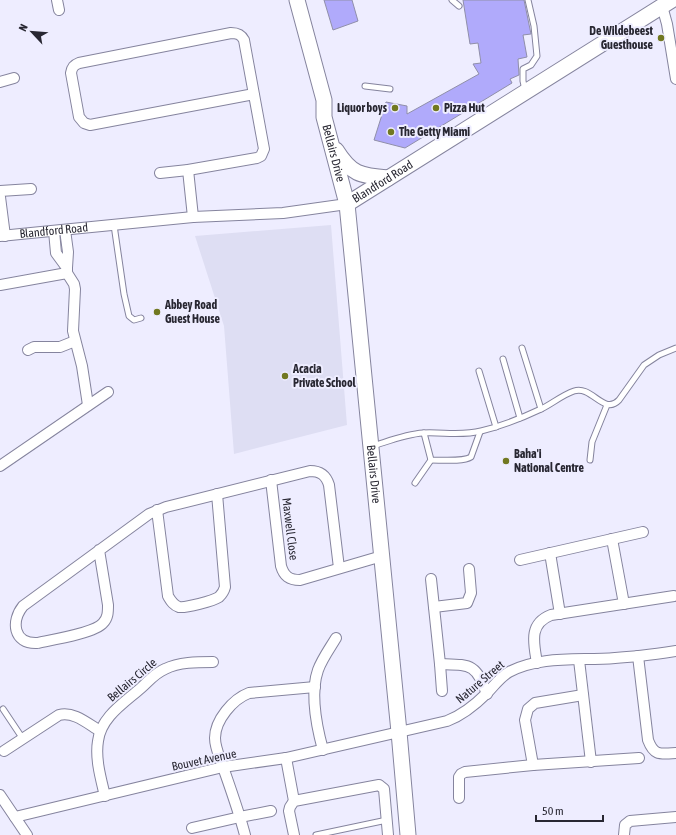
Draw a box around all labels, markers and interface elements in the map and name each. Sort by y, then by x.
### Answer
north arrow [12,12,52,52]
text: N [16,22,30,33]
place label: De Wildebeest Guesthouse [589,24,654,52]
marker: De Wildebeest Guesthouse [656,33,666,43]
place label: Liquor boys [337,101,388,115]
place label: Pizza Hut [444,101,485,115]
marker: Liquor boys [390,103,400,113]
marker: Pizza Hut [431,103,441,113]
street label: Bellairs Drive [319,123,348,183]
place label: The Getty Miami [399,125,470,139]
marker: The Getty Miami [386,127,396,137]
street label: Blandford Road [350,157,415,206]
street label: Blandford Road [19,220,89,241]
place label: Abbey Road Guest House [164,298,221,326]
marker: Abbey Road Guest House [152,307,162,317]
place label: Acacia Private School [292,362,357,390]
marker: Acacia Private School [280,371,290,381]
street label: Bellairs Drive [364,444,383,504]
place label: Baha'i National Centre [514,447,584,475]
marker: Baha'i National Centre [501,456,511,466]
street label: Maxwell Close [279,497,301,561]
street label: Bellairs Circle [105,655,159,705]
street label: Nature Street [453,657,507,706]
street label: Bouvet Avenue [170,746,238,774]
scale bar [536,797,603,823]
text: 50 m [542,804,564,818]

